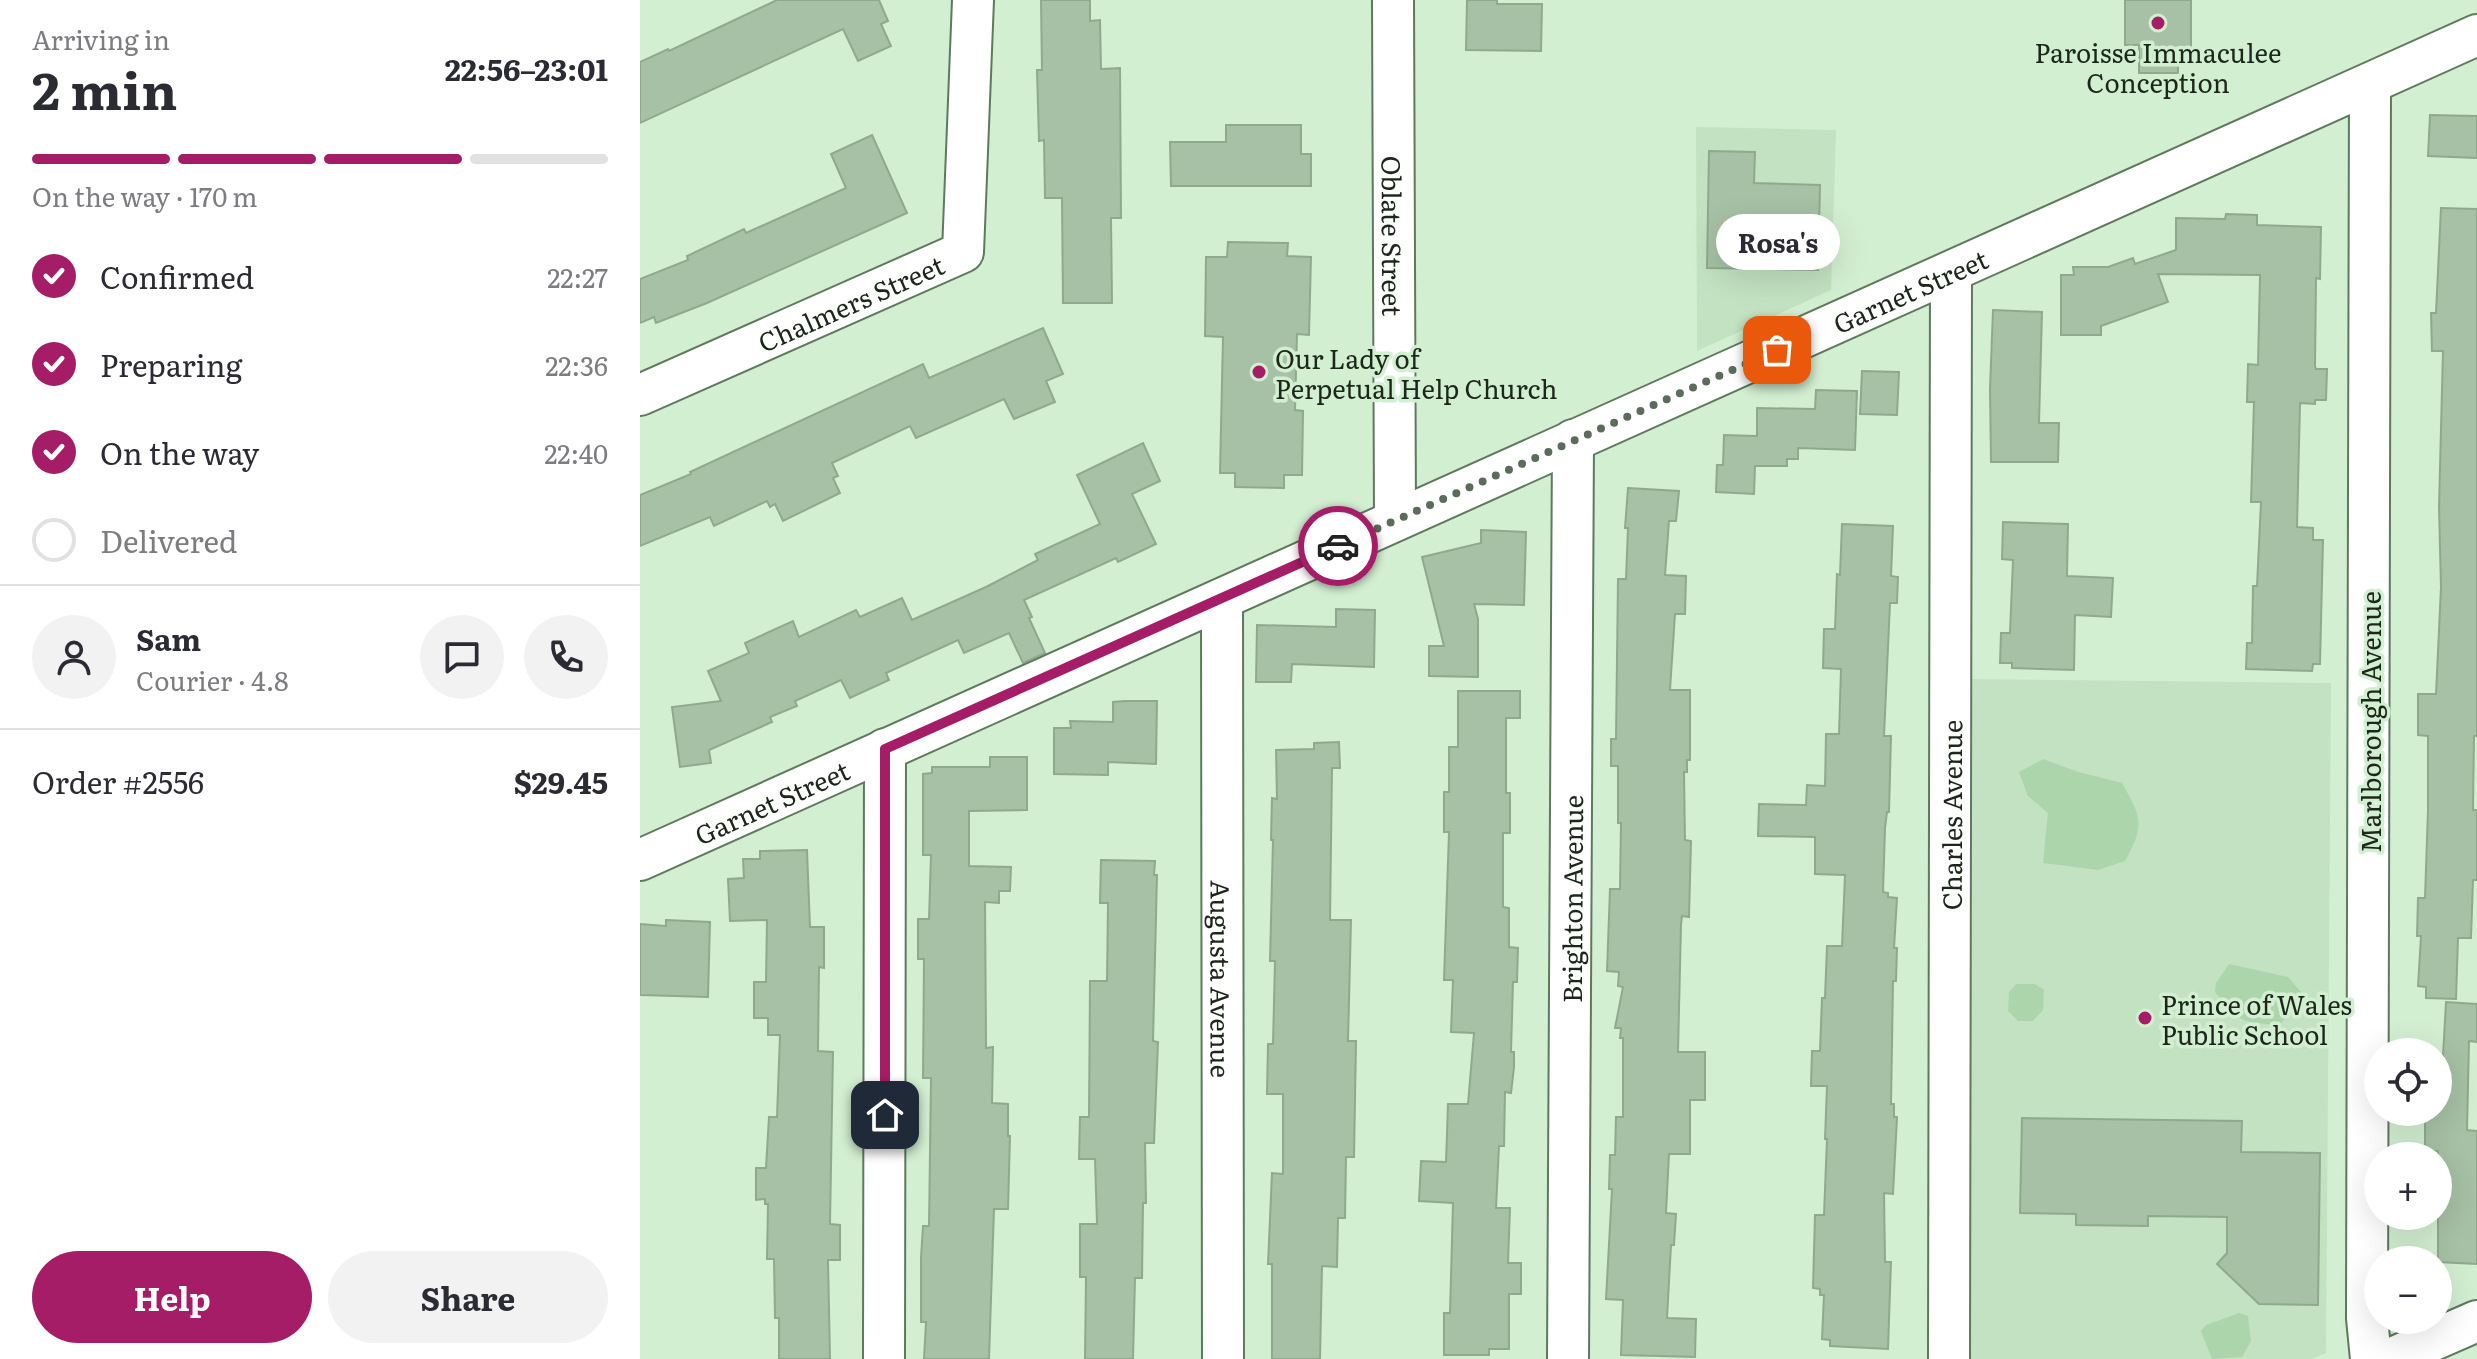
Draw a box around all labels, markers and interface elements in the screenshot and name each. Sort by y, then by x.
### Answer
marker: Paroisse Immaculee Conception [2149,14,2167,32]
text: Arriving in [32,19,170,58]
place label: Paroisse Immaculee Conception [2034,32,2282,101]
text: 22:56–23:01 [445,46,608,90]
text: 2 min [32,49,177,126]
street label: Oblate Street [1374,156,1414,317]
text: On the way · 170 m [32,176,258,215]
callout: Rosa's [1715,214,1839,270]
text: Rosa's [1738,222,1818,261]
street label: Garnet Street [1826,238,1994,342]
street label: Chalmers Street [751,243,950,360]
icon: check [32,254,76,298]
text: Confirmed [100,254,254,298]
text: 22:27 [547,257,608,296]
pin [1743,316,1811,384]
icon: bag [1755,328,1799,372]
place label: Our Lady of Perpetual Help Church [1275,338,1557,407]
icon: check [32,342,76,386]
text: Preparing [100,342,242,386]
text: 22:36 [545,345,608,384]
marker: Our Lady of Perpetual Help Church [1250,363,1268,381]
icon: check [32,430,76,474]
text: On the way [100,430,259,474]
text: 22:40 [544,433,608,472]
courier [1298,506,1378,586]
text: Delivered [100,518,237,562]
icon: car [1316,524,1360,568]
street label: Marlborough Avenue [2350,591,2389,853]
button: person [32,615,116,699]
button: chat [420,615,504,699]
button: phone [524,615,608,699]
text: Sam [136,616,201,660]
text: Courier · 4.8 [136,660,289,699]
street label: Charles Avenue [1930,720,1970,910]
street label: Garnet Street [688,749,855,853]
text: Order #2556 [32,759,204,803]
text: $29.45 [514,759,608,803]
street label: Brighton Avenue [1550,795,1591,1003]
street label: Augusta Avenue [1203,880,1242,1078]
place label: Prince of Wales Public School [2161,984,2352,1053]
marker: Prince of Wales Public School [2136,1009,2154,1027]
map controls [2364,1038,2452,1334]
button: locate [2364,1038,2452,1126]
pin [851,1081,919,1149]
icon: home [863,1093,907,1137]
button: + [2364,1142,2452,1230]
button: − [2364,1246,2452,1334]
button: Help [32,1251,312,1343]
button: Share [328,1251,608,1343]

